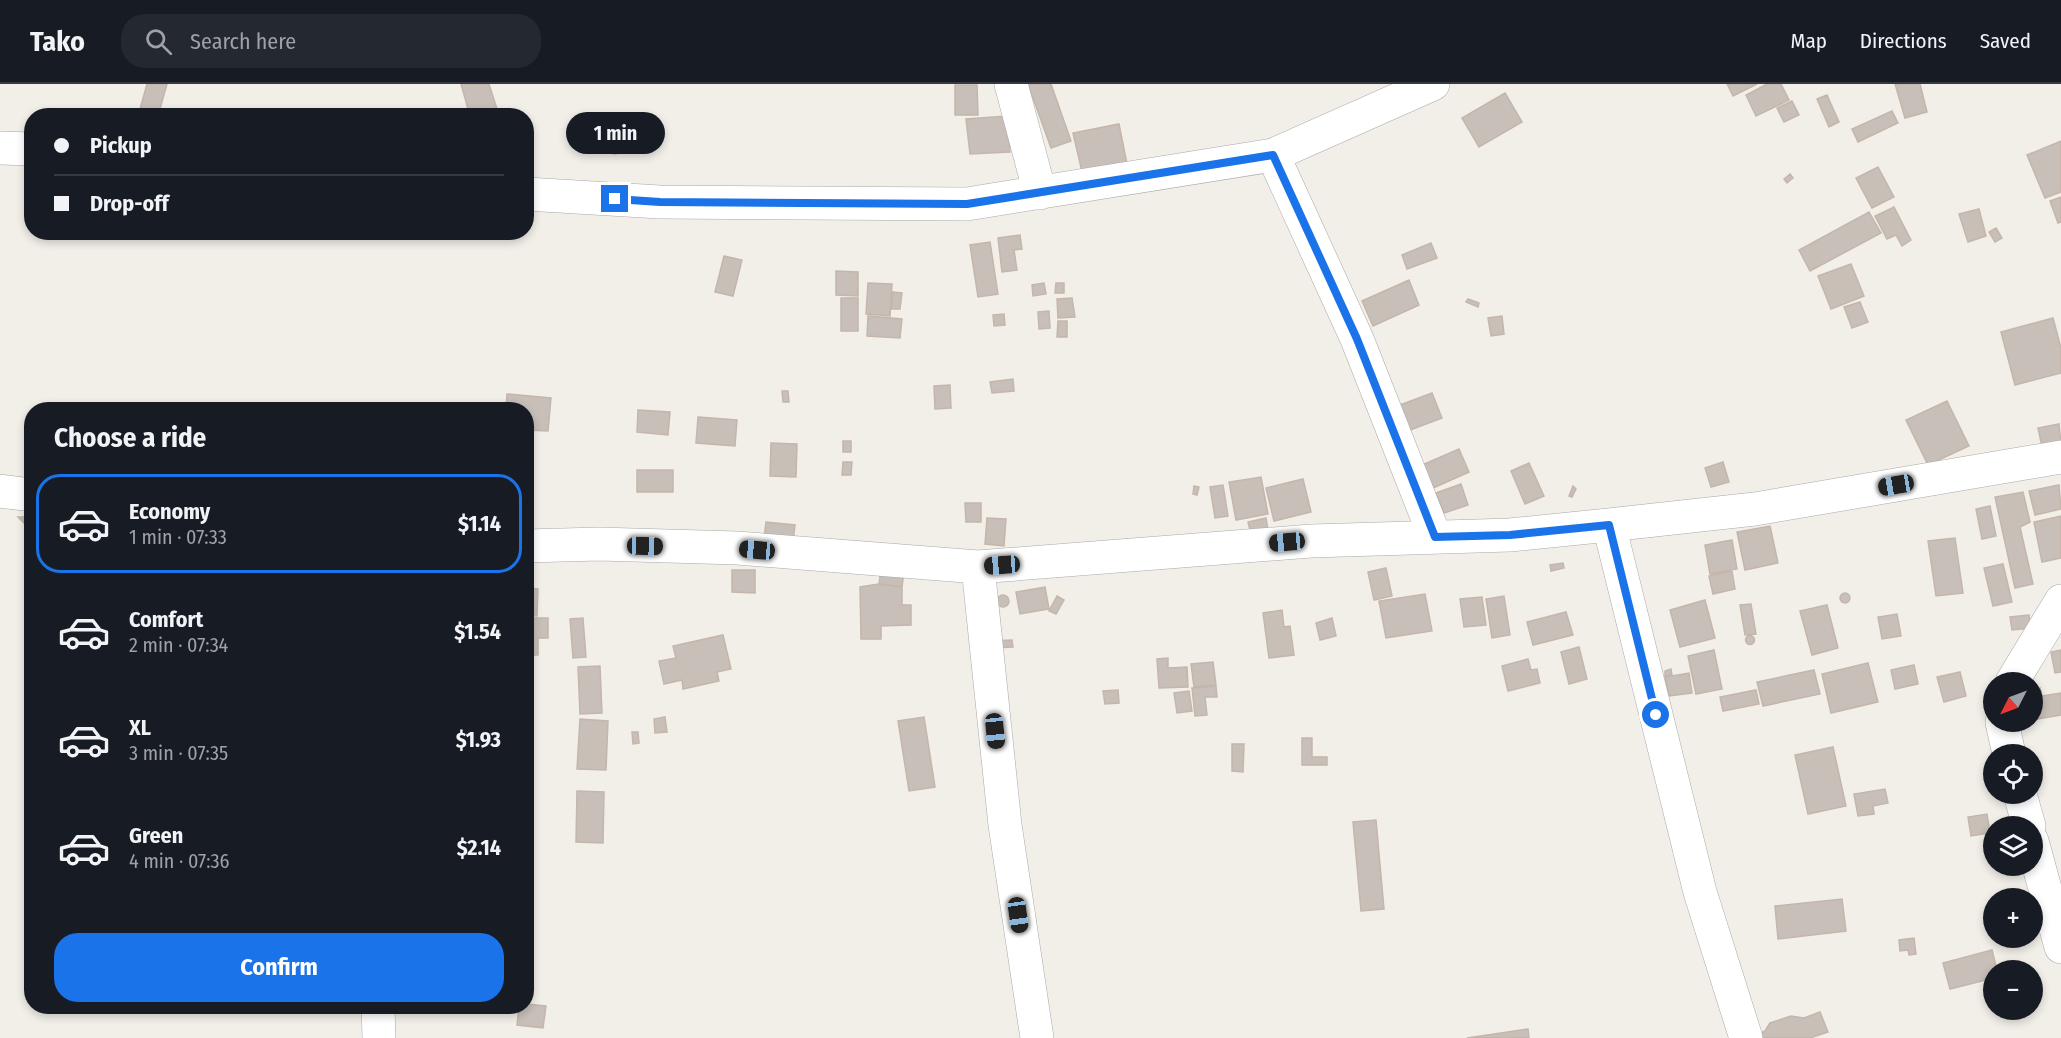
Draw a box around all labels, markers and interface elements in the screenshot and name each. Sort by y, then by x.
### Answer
search box [121,14,541,68]
text: Tako [30,25,85,58]
icon: search [142,25,175,58]
text: Search here [190,28,296,55]
text: Map [1790,28,1827,54]
text: Directions [1860,28,1947,54]
text: Saved [1980,28,2031,54]
callout: 1 min [566,112,664,154]
text: 1 min [594,121,637,145]
text: Pickup [90,132,152,159]
route end [601,185,628,212]
text: Drop-off [90,190,169,217]
text: Choose a ride [54,422,206,454]
car [1877,473,1915,497]
icon: car [57,497,111,551]
text: Economy [129,498,210,525]
text: $1.14 [458,510,501,537]
text: 1 min · 07:33 [129,525,227,549]
car [1268,531,1306,553]
car [627,537,663,555]
car [738,539,776,561]
car [983,555,1021,575]
icon: car [57,605,111,659]
text: Comfort [129,606,203,633]
text: $1.54 [454,618,501,645]
text: 2 min · 07:34 [129,633,228,657]
north arrow [1983,672,2043,732]
map controls [1983,672,2043,1020]
route start [1642,701,1669,728]
car [984,712,1006,750]
icon: car [57,713,111,767]
text: XL [129,714,151,741]
text: $1.93 [456,726,501,753]
text: 3 min · 07:35 [129,741,228,765]
button: locate [1983,744,2043,804]
button: layers [1983,816,2043,876]
icon: car [57,821,111,875]
text: Green [129,822,183,849]
text: $2.14 [457,834,501,861]
text: 4 min · 07:36 [129,849,230,873]
button: + [1983,888,2043,948]
car [1007,896,1029,934]
button: Confirm [54,933,504,1002]
button: − [1983,960,2043,1020]

